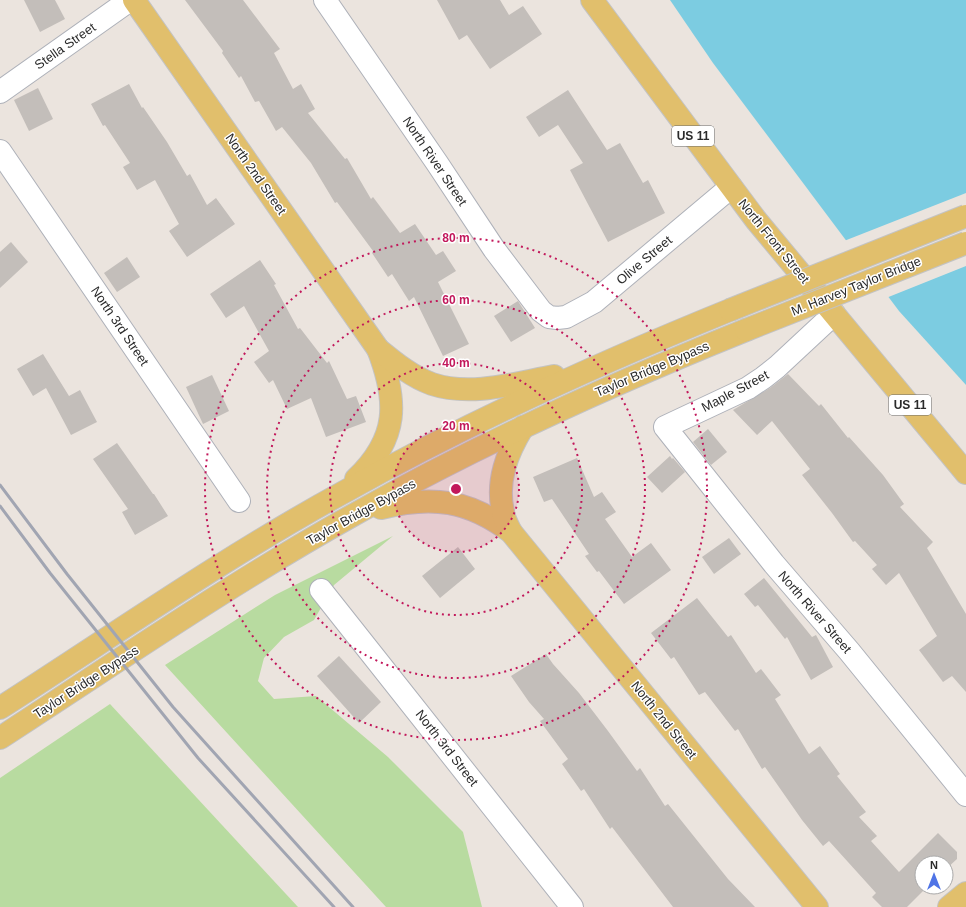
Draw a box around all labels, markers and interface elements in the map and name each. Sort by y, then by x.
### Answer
street label: Stella Street [32,19,99,72]
street label: North River Street [400,114,471,209]
road number: US 11 [672,126,714,146]
street label: North 2nd Street [222,131,290,218]
street label: North Front Street [735,196,813,286]
text: 80 m [442,231,470,245]
street label: Olive Street [613,232,675,288]
street label: M. Harvey Taylor Bridge [789,253,923,319]
street label: North 3rd Street [88,283,152,369]
text: 60 m [442,293,470,307]
street label: Taylor Bridge Bypass [593,338,712,400]
text: 40 m [442,356,470,370]
street label: Maple Street [699,367,771,415]
road number: US 11 [889,395,931,415]
text: 20 m [442,419,470,433]
street label: Taylor Bridge Bypass [304,476,418,548]
centre of rings [449,482,463,496]
street label: North River Street [775,568,855,656]
street label: Taylor Bridge Bypass [31,642,142,722]
street label: North 2nd Street [628,678,700,762]
street label: North 3rd Street [413,707,482,789]
north arrow [914,855,954,895]
text: N [930,859,938,871]

